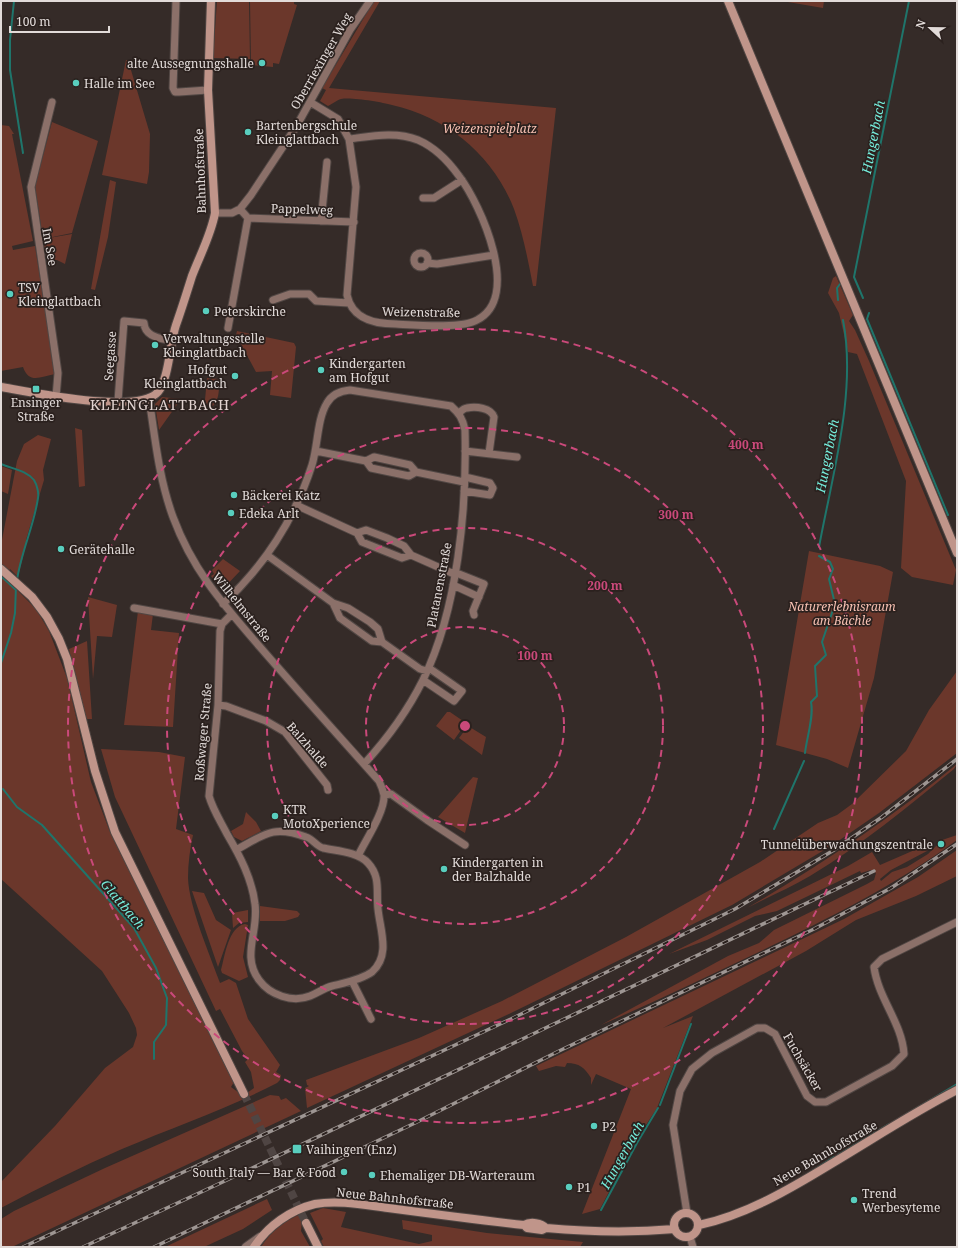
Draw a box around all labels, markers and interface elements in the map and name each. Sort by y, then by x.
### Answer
scale bar [10,8,109,34]
north arrow [910,8,950,48]
street label: Oberriexinger Weg [286,9,356,113]
text: 100 m [16,13,51,30]
text: N [912,17,929,31]
place label: alte Aussegnungshalle [127,55,254,72]
marker: alte Aussegnungshalle [257,58,267,68]
place label: Halle im See [84,75,155,92]
marker: Halle im See [71,78,81,88]
water label: Hungerbach [857,98,889,176]
place label: Bartenbergschule Kleinglattbach [256,117,357,148]
park label: Weizenspielplatz [443,120,537,137]
marker: Bartenbergschule Kleinglattbach [243,127,253,137]
street label: Bahnhofstraße [190,128,210,214]
street label: Pappelweg [271,199,334,219]
street label: Im See [38,227,62,267]
place label: TSV Kleinglattbach [18,279,102,310]
marker: TSV Kleinglattbach [5,289,15,299]
place label: Peterskirche [214,303,286,320]
street label: Weizenstraße [382,303,460,321]
marker: Peterskirche [201,306,211,316]
place label: Verwaltungsstelle Kleinglattbach [163,330,265,361]
street label: Seegasse [100,331,120,381]
marker: Verwaltungsstelle Kleinglattbach [150,340,160,350]
place label: Kindergarten am Hofgut [329,355,406,386]
place label: Hofgut Kleinglattbach [144,361,227,392]
marker: Kindergarten am Hofgut [316,365,326,375]
marker: Hofgut Kleinglattbach [230,371,240,381]
marker: Ensinger Straße [31,384,41,394]
place label: Ensinger Straße [11,394,62,425]
district label: KLEINGLATTBACH [90,395,230,414]
water label: Hungerbach [811,417,843,495]
text: 400 m [728,436,764,453]
place label: Bäckerei Katz [242,487,320,504]
marker: Bäckerei Katz [229,490,239,500]
place label: Edeka Arlt [239,505,299,522]
text: 300 m [658,506,694,523]
marker: Edeka Arlt [226,508,236,518]
place label: Gerätehalle [69,541,135,558]
street label: Platanenstraße [422,541,456,629]
marker: Gerätehalle [56,544,66,554]
street label: Wilhelmstraße [209,569,275,645]
text: 200 m [587,577,623,594]
park label: Naturerlebnisraum am Bächle [787,598,896,629]
text: 100 m [517,647,553,664]
street label: Roßwager Straße [190,682,216,782]
street label: Balzhalde [283,718,333,772]
centre of rings [458,719,472,733]
place label: KTR MotoXperience [283,801,370,832]
marker: KTR MotoXperience [270,811,280,821]
place label: Tunnelüberwachungszentrale [761,836,933,853]
marker: Tunnelüberwachungszentrale [936,839,946,849]
place label: Kindergarten in der Balzhalde [452,854,544,885]
marker: Kindergarten in der Balzhalde [439,864,449,874]
water label: Glattbach [97,876,149,933]
street label: Fuchsäcker [779,1030,827,1095]
street label: Neue Bahnhofstraße [770,1116,880,1190]
water label: Hungerbach [596,1118,648,1193]
place label: P2 [602,1118,616,1135]
marker: P2 [589,1121,599,1131]
place label: Vaihingen (Enz) [306,1141,397,1158]
marker: Vaihingen (Enz) [291,1143,303,1155]
place label: South Italy — Bar & Food [193,1164,337,1181]
marker: South Italy — Bar & Food [339,1167,349,1177]
place label: Ehemaliger DB-Warteraum [380,1167,535,1184]
marker: Ehemaliger DB-Warteraum [367,1170,377,1180]
place label: P1 [577,1179,591,1196]
marker: P1 [564,1182,574,1192]
street label: Neue Bahnhofstraße [336,1183,454,1213]
place label: Trend Werbesyteme [862,1185,940,1216]
marker: Trend Werbesyteme [849,1195,859,1205]

